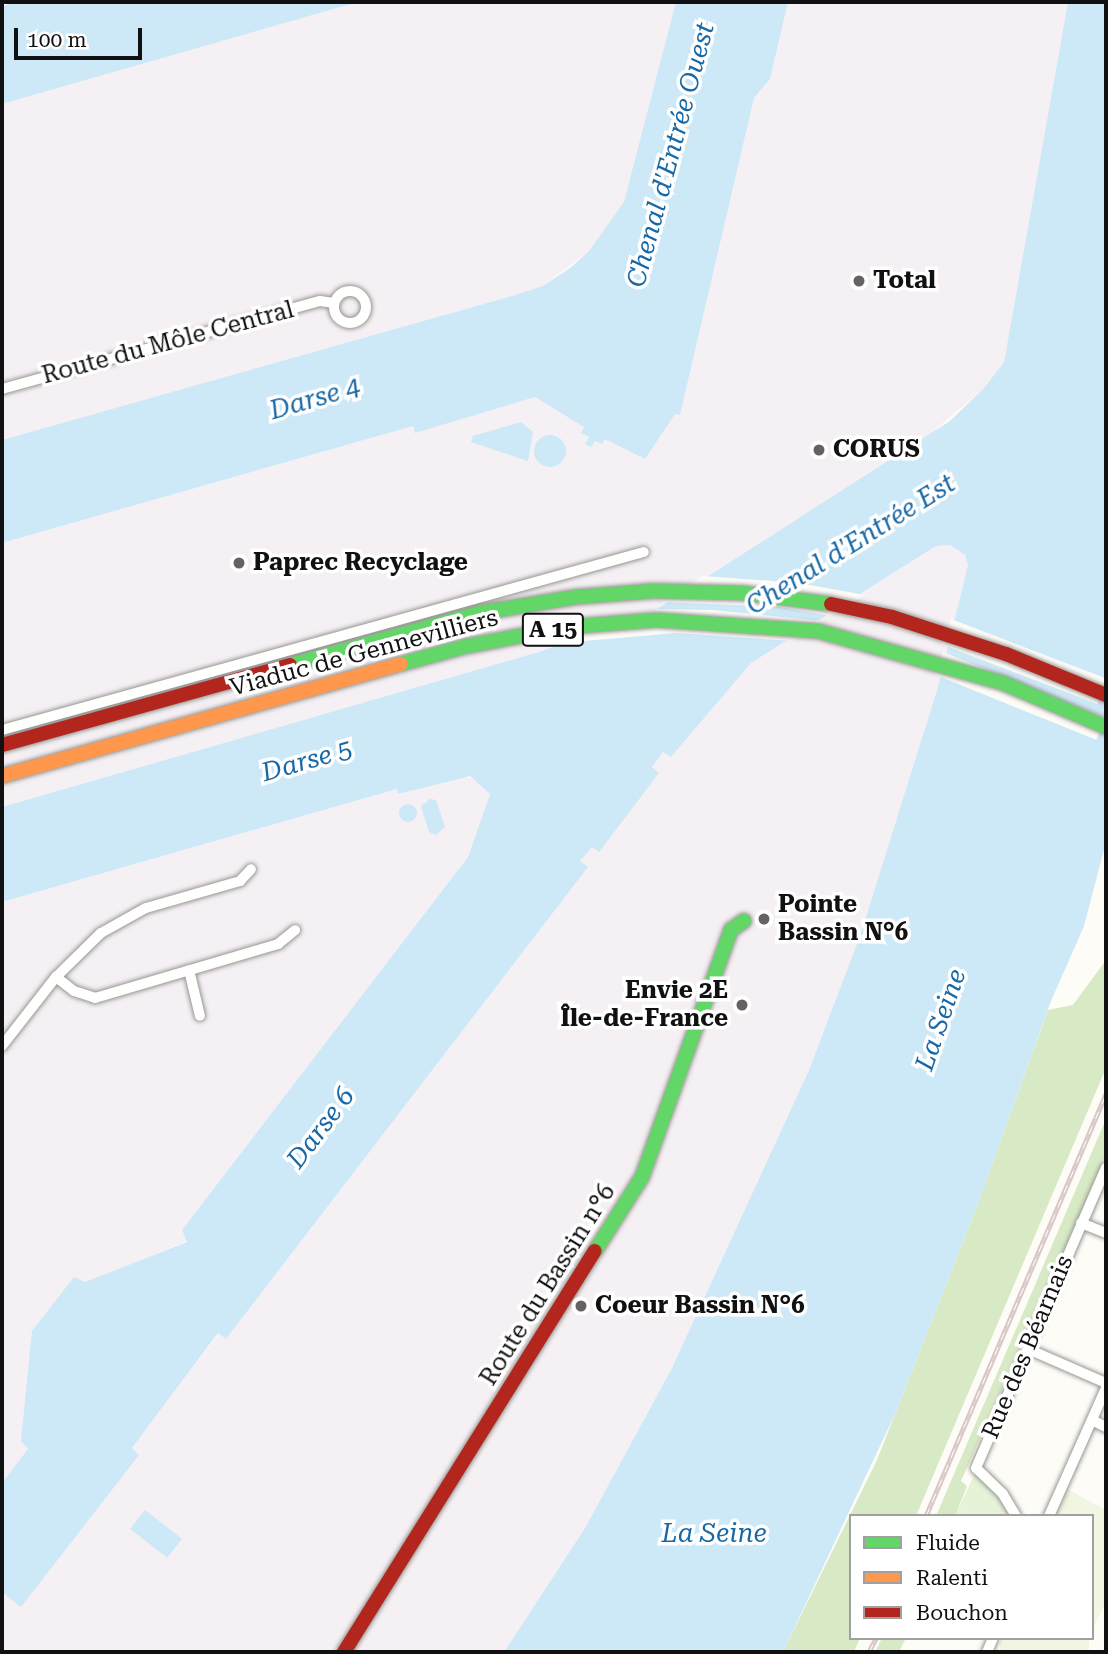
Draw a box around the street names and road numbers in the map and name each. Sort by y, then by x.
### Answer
street label: Route du Môle Central [39,296,297,390]
street label: Viaduc de Gennevilliers [227,603,501,703]
road number: A 15 [522,610,584,650]
street label: Route du Bassin n°6 [474,1179,622,1391]
street label: Rue des Béarnais [976,1251,1080,1443]

